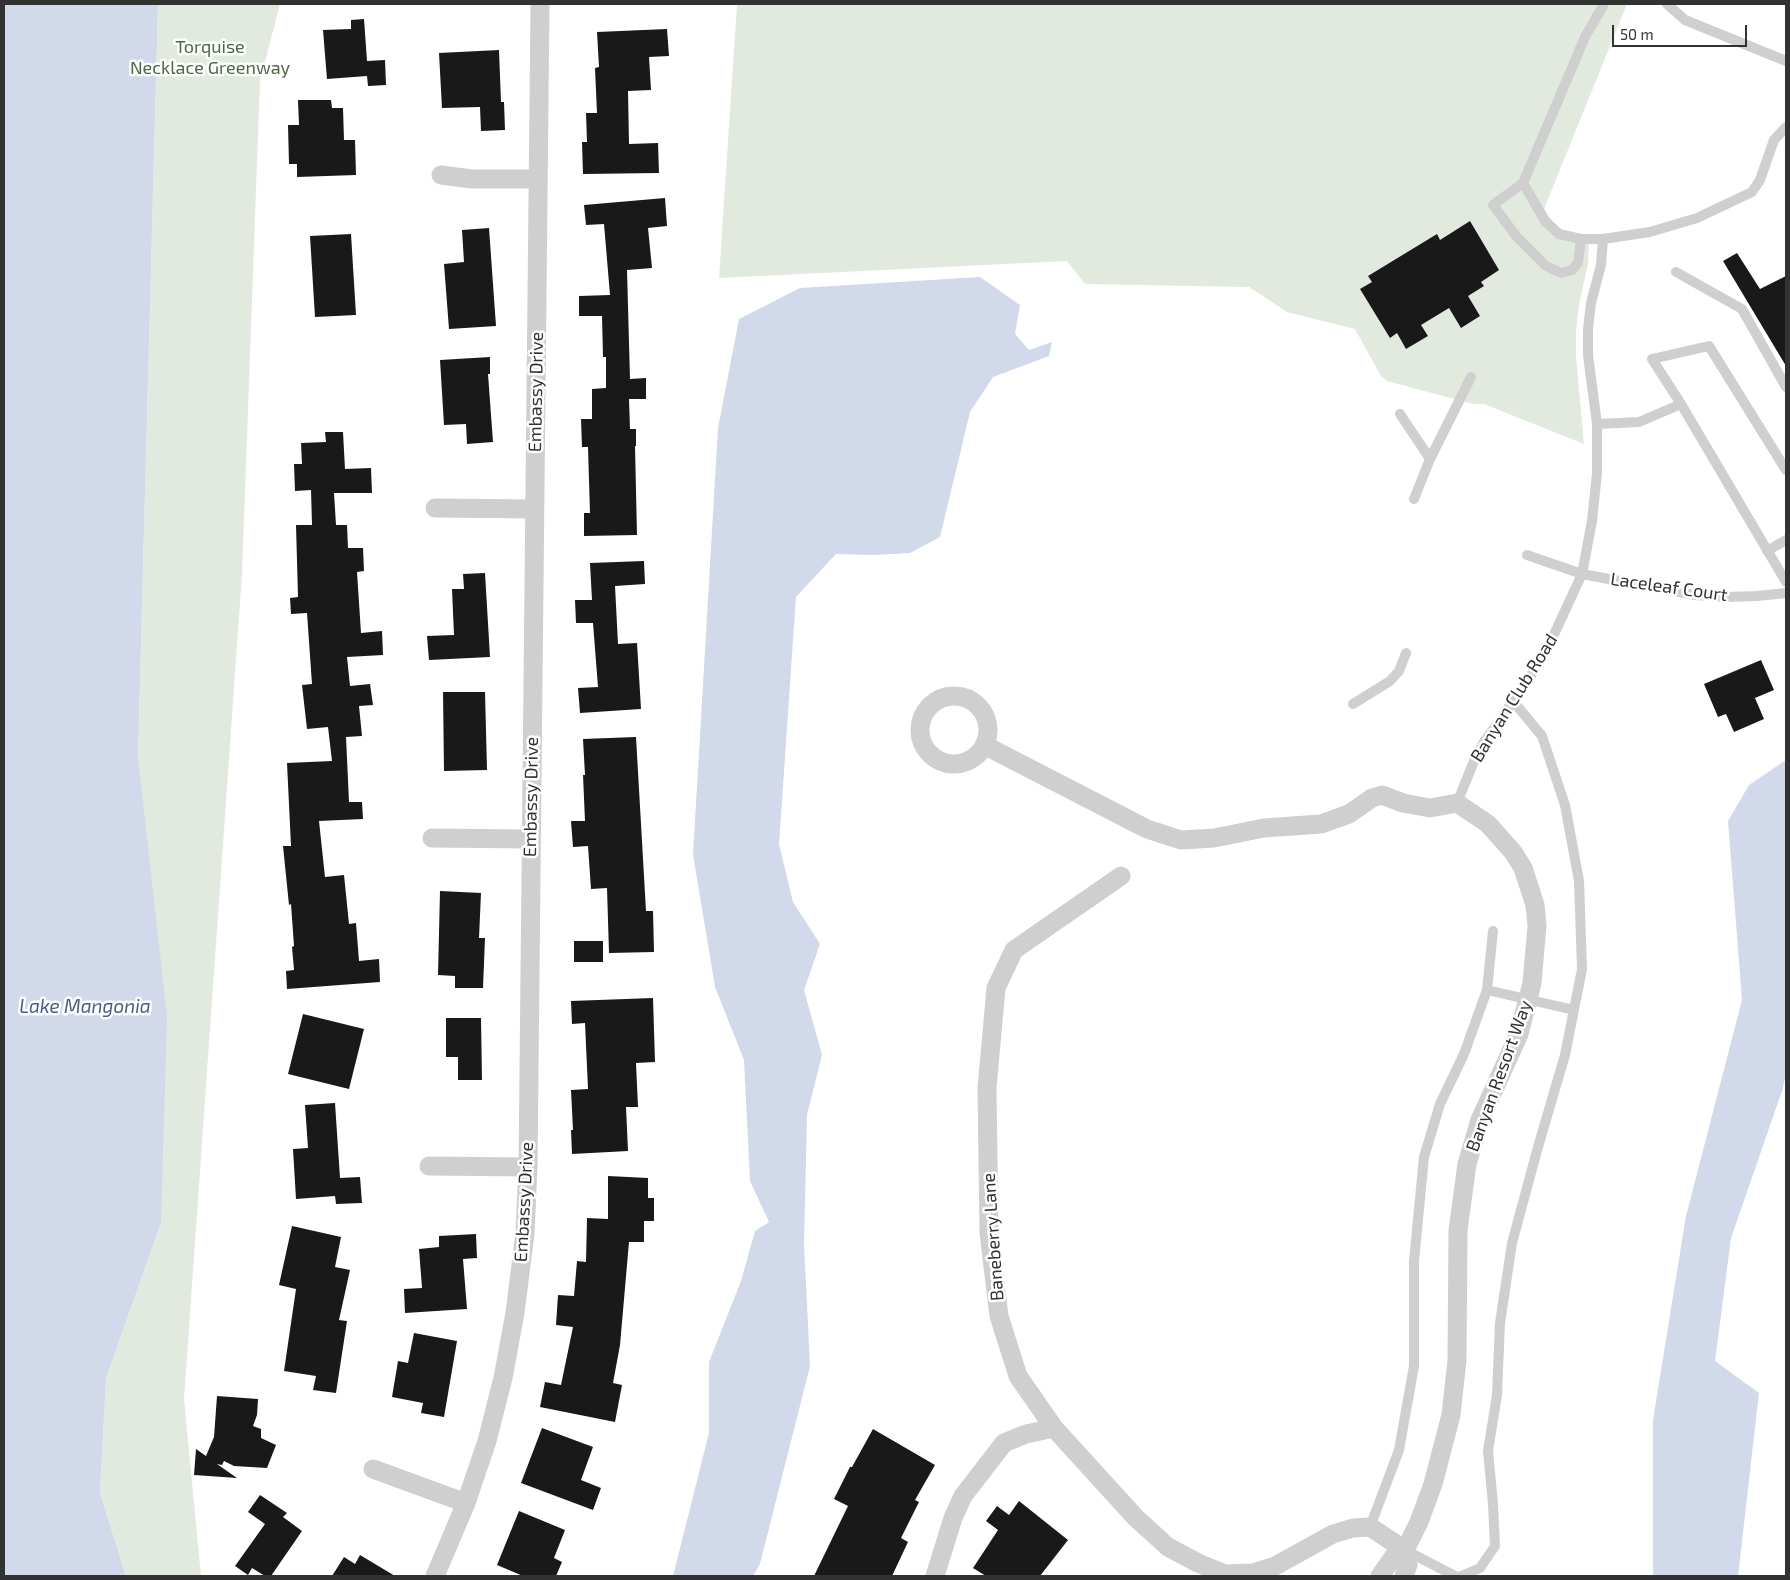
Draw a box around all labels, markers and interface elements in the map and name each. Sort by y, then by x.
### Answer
scale bar [1615,15,1750,47]
text: 50 m [1620,25,1654,43]
park label: Torquise Necklace Greenway [130,36,290,78]
street label: Embassy Drive [524,332,548,452]
street label: Laceleaf Court [1609,568,1729,606]
street label: Banyan Club Road [1466,630,1562,766]
street label: Embassy Drive [519,737,543,857]
water label: Lake Mangonia [19,996,151,1018]
street label: Banyan Resort Way [1462,997,1536,1155]
street label: Embassy Drive [510,1141,538,1263]
street label: Baneberry Lane [978,1172,1008,1302]

